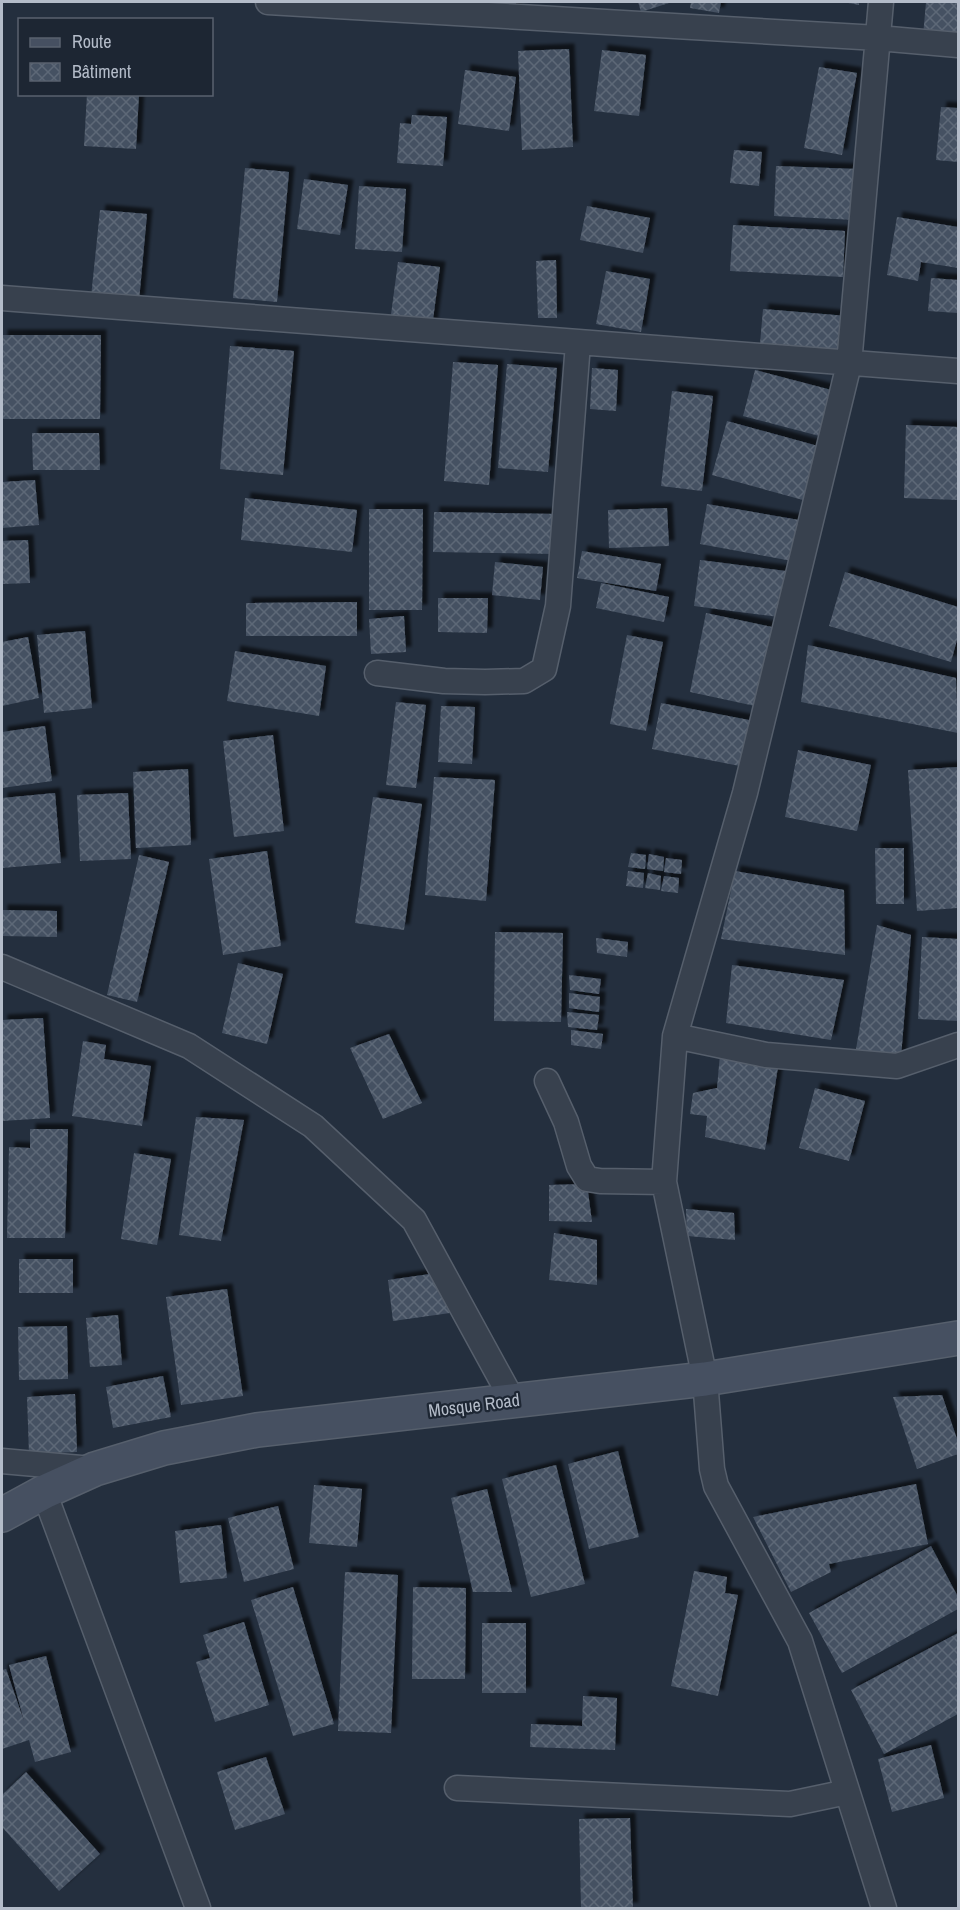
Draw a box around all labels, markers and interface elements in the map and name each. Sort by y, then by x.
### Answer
legend [18,18,213,96]
text: Route [72,29,111,54]
text: Bâtiment [72,59,131,84]
street label: Mosque Road [427,1387,521,1423]

